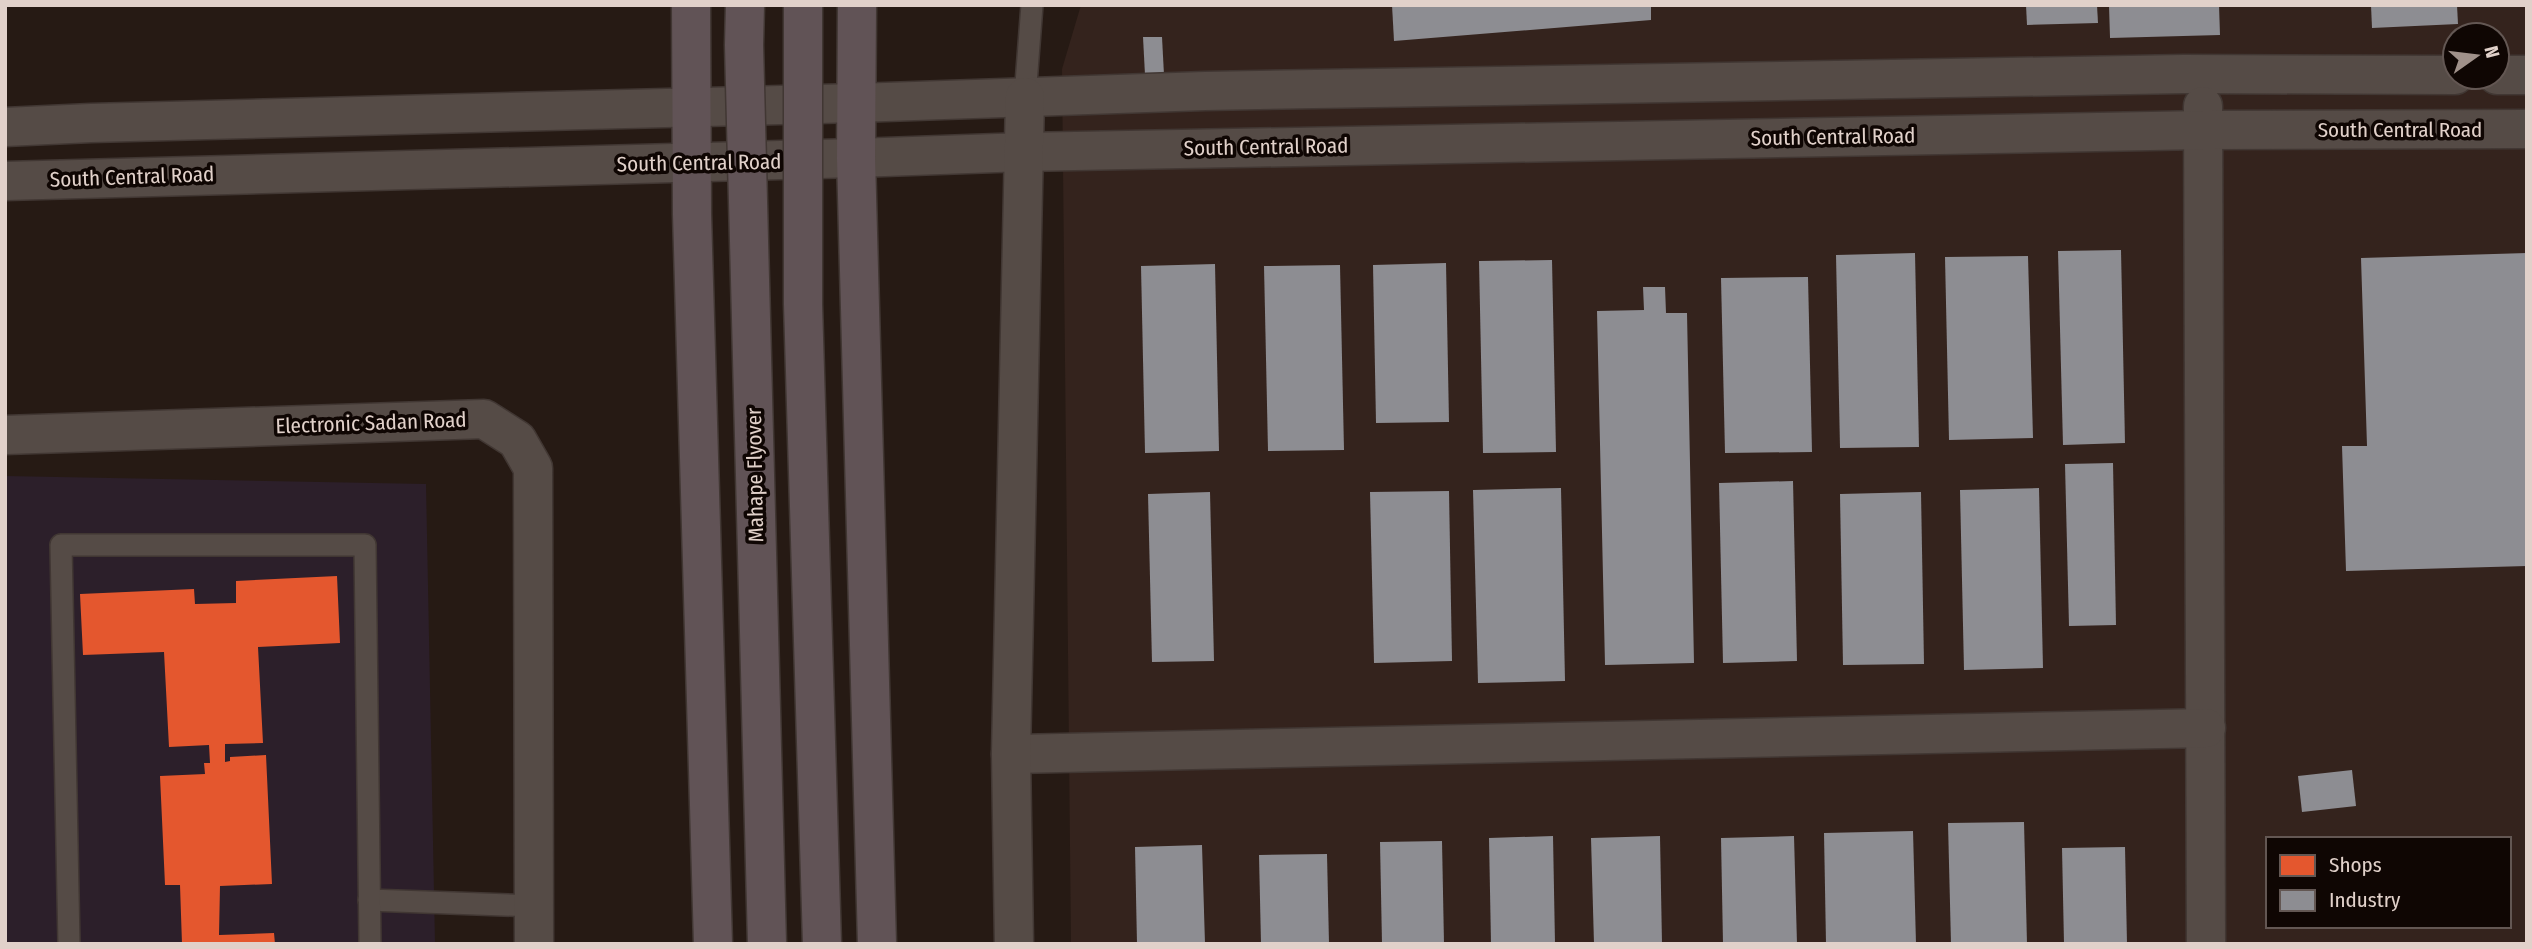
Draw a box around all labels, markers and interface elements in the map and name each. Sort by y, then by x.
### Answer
north arrow [2441,21,2511,91]
text: N [2479,44,2505,60]
street label: South Central Road [2318,117,2482,143]
street label: South Central Road [1750,123,1916,151]
street label: South Central Road [1183,133,1349,161]
street label: South Central Road [616,149,782,177]
street label: South Central Road [49,161,215,193]
street label: Electronic Sadan Road [275,407,467,439]
street label: Mahape Flyover [741,407,769,543]
legend [2266,837,2511,928]
text: Shops [2329,852,2382,878]
text: Industry [2329,887,2401,913]

